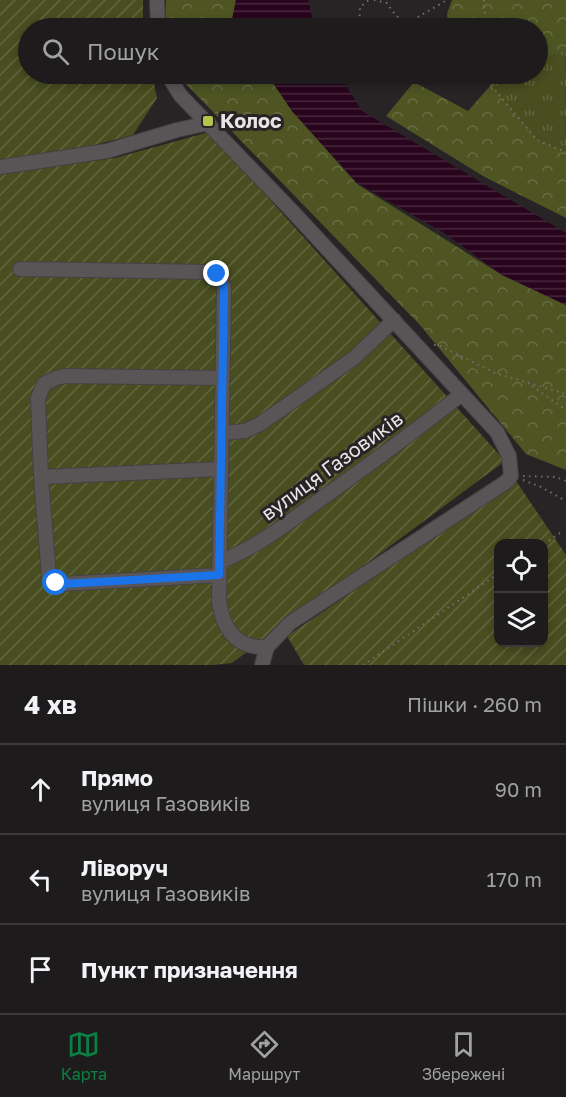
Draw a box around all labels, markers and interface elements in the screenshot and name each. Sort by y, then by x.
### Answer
search box [18,18,548,84]
icon: search [39,35,72,68]
text: Пошук [87,38,160,65]
place label: Колос [220,108,282,132]
marker: Колос [201,114,215,128]
route end [203,260,229,286]
street label: вулиця Газовиків [256,406,407,525]
map controls [494,539,548,647]
button: locate [494,539,548,593]
route start [42,569,68,595]
button: layers [494,593,548,647]
text: 4 хв [24,689,77,720]
text: Пішки · 260 m [407,692,542,716]
text: Прямо [81,764,153,791]
icon: ahead [24,773,57,806]
text: 90 m [495,777,542,801]
text: вулиця Газовиків [81,791,250,815]
text: Ліворуч [81,854,168,881]
icon: left [24,863,57,896]
text: 170 m [487,867,542,891]
text: вулиця Газовиків [81,881,250,905]
icon: arrive [24,953,57,986]
text: Пункт призначення [81,956,298,983]
tab: Карта [61,1028,107,1084]
tab: Маршрут [228,1028,300,1084]
tab: Збережені [422,1028,505,1084]

